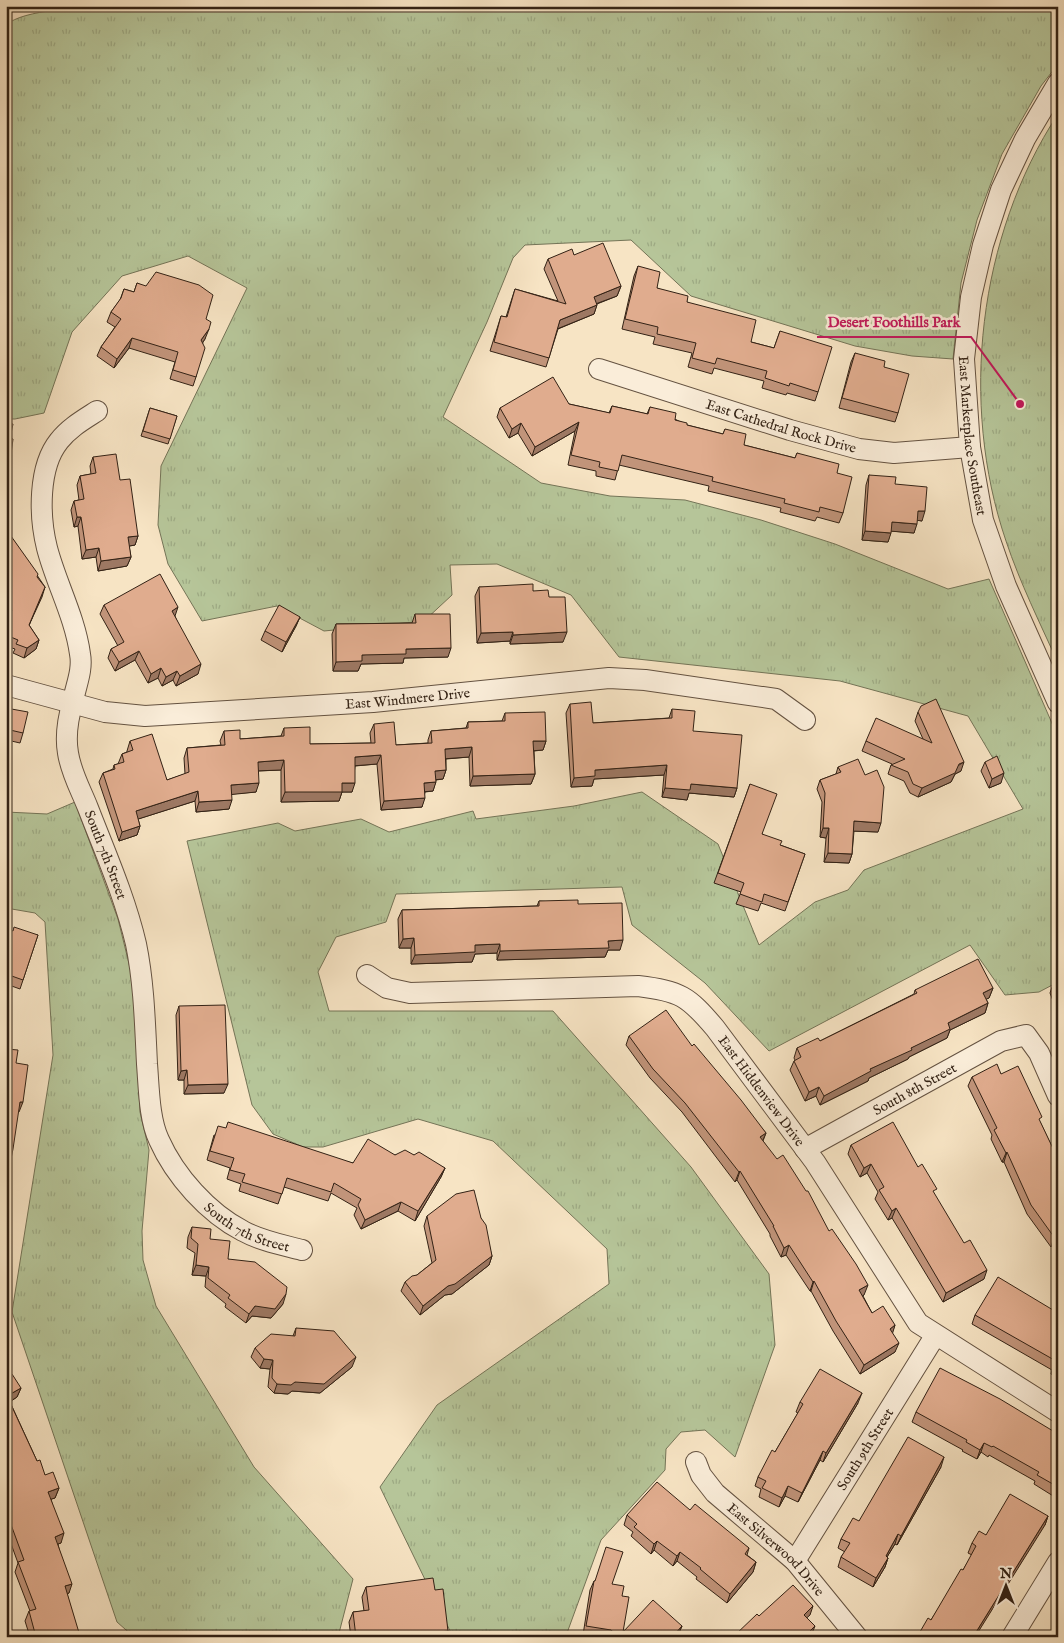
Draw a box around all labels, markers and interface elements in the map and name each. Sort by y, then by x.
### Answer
callout: Desert Foothills Park [817,307,971,337]
text: Desert Foothills Park [827,313,961,332]
street label: East Marketplace Southeast [954,355,990,517]
street label: East Cathedral Rock Drive [703,396,859,458]
street label: East Windmere Drive [345,684,471,714]
street label: South 7th Street [80,808,130,902]
street label: East Hiddenview Drive [714,1032,809,1151]
street label: South 8th Street [870,1059,960,1120]
street label: South 7th Street [200,1199,291,1257]
street label: South 9th Street [833,1405,898,1494]
street label: East Silverwood Drive [723,1499,828,1601]
north arrow [982,1560,1032,1610]
text: N [999,1565,1012,1583]

